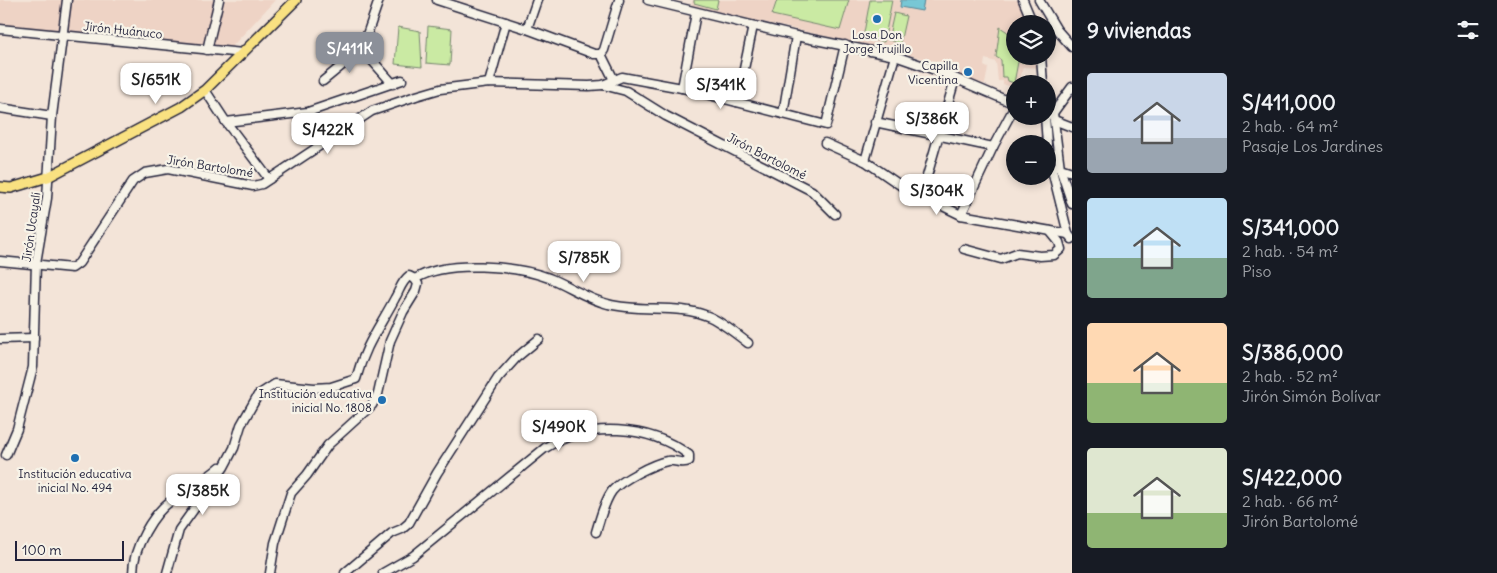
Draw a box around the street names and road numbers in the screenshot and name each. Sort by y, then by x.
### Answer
street label: Jirón Huánuco [83,18,163,42]
street label: Jirón Bartolomé [725,130,809,182]
street label: Jirón Bartolomé [166,152,254,180]
street label: Jirón Ucayali [19,191,43,263]

